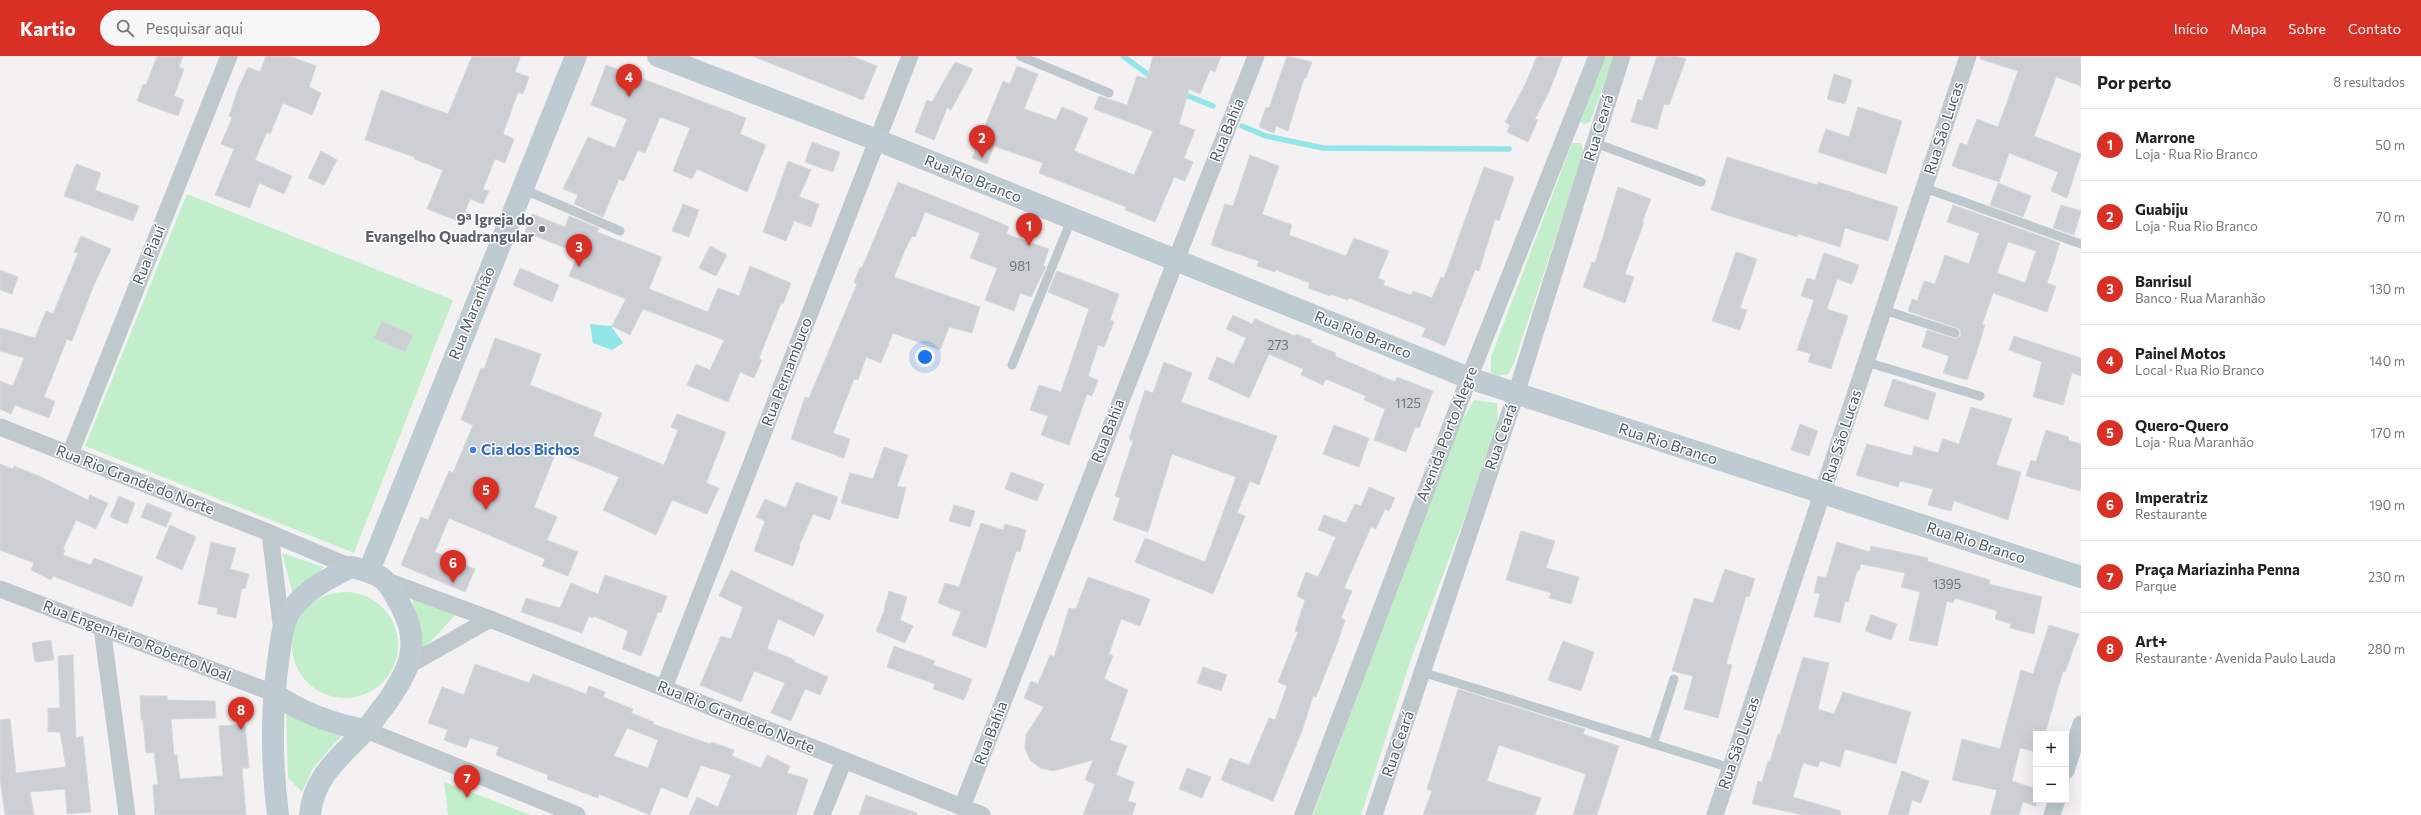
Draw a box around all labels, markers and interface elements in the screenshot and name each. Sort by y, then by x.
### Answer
search box [100,10,380,46]
text: Kartio [20,17,76,40]
icon: search [114,17,136,39]
text: Pesquisar aqui [146,19,243,37]
text: Início [2174,20,2208,37]
text: Mapa [2230,20,2266,37]
text: Sobre [2288,20,2326,37]
text: Contato [2348,20,2401,37]
pin: 4 [616,64,642,97]
text: Por perto [2097,72,2172,93]
text: 8 resultados [2333,74,2405,90]
street label: Rua São Lucas [1920,79,1967,176]
street label: Rua Ceará [1579,92,1617,163]
street label: Rua Bahia [1205,95,1247,164]
pin: 2 [969,125,995,158]
text: Marrone [2135,128,2195,146]
text: 1 [2107,137,2113,153]
text: 50 m [2375,137,2405,153]
text: Loja · Rua Rio Branco [2135,146,2258,162]
street label: Rua Rio Branco [922,150,1025,206]
text: Guabiju [2135,200,2188,218]
text: 2 [2106,209,2114,225]
text: 70 m [2376,209,2405,225]
place label: 9ª Igreja do Evangelho Quadrangular [365,210,534,245]
pin: 1 [1016,213,1042,246]
text: Loja · Rua Rio Branco [2135,218,2258,234]
street label: Rua Piauí [128,221,169,287]
marker: 9ª Igreja do Evangelho Quadrangular [537,224,547,234]
pin: 3 [566,234,592,267]
house number: 981 [1009,258,1031,274]
street label: Rua Maranhão [444,263,498,362]
text: Banrisul [2135,272,2192,290]
text: 3 [2106,281,2114,297]
text: 130 m [2370,281,2405,297]
text: Banco · Rua Maranhão [2135,290,2265,306]
street label: Rua Rio Branco [1312,306,1415,362]
street label: Rua Pernambuco [757,315,815,429]
house number: 273 [1267,337,1289,353]
text: Painel Motos [2135,344,2226,362]
your location [915,347,935,367]
text: 4 [2106,353,2114,369]
text: 140 m [2369,353,2405,369]
text: Local · Rua Rio Branco [2135,362,2264,378]
street label: Avenida Porto Alegre [1412,364,1480,504]
street label: Rua São Lucas [1818,387,1865,484]
house number: 1125 [1395,395,1421,411]
street label: Rua Bahia [1087,396,1127,465]
street label: Rua Ceará [1480,401,1520,472]
text: Quero-Quero [2135,416,2229,434]
street label: Rua Rio Branco [1616,419,1720,468]
text: 5 [2106,425,2114,441]
text: 170 m [2370,425,2405,441]
text: Loja · Rua Maranhão [2135,434,2254,450]
place label: Cia dos Bichos [481,440,580,458]
street label: Rua Rio Grande do Norte [54,441,217,518]
marker: Cia dos Bichos [468,445,478,455]
pin: 5 [473,477,499,510]
text: Imperatriz [2135,488,2208,506]
text: 6 [2106,497,2114,513]
text: 190 m [2369,497,2405,513]
text: Restaurante [2135,506,2207,522]
street label: Rua Rio Branco [1924,518,2028,567]
pin: 6 [440,550,466,583]
text: Praça Mariazinha Penna [2135,560,2300,578]
text: 7 [2106,569,2114,585]
text: 230 m [2368,569,2405,585]
house number: 1395 [1933,576,1961,592]
text: Parque [2135,578,2177,594]
street label: Rua Engenheiro Roberto Noal [41,596,234,684]
text: Art+ [2135,632,2167,650]
text: 8 [2106,641,2114,657]
text: 280 m [2368,641,2405,657]
text: Restaurante · Avenida Paulo Lauda [2135,650,2336,666]
street label: Rua Rio Grande do Norte [655,676,818,756]
street label: Rua São Lucas [1714,694,1762,791]
pin: 8 [228,697,254,730]
street label: Rua Bahia [970,698,1010,767]
street label: Rua Ceará [1377,708,1417,779]
map controls [2033,731,2069,803]
button: + [2033,731,2069,767]
pin: 7 [454,765,480,798]
button: − [2033,767,2069,803]

